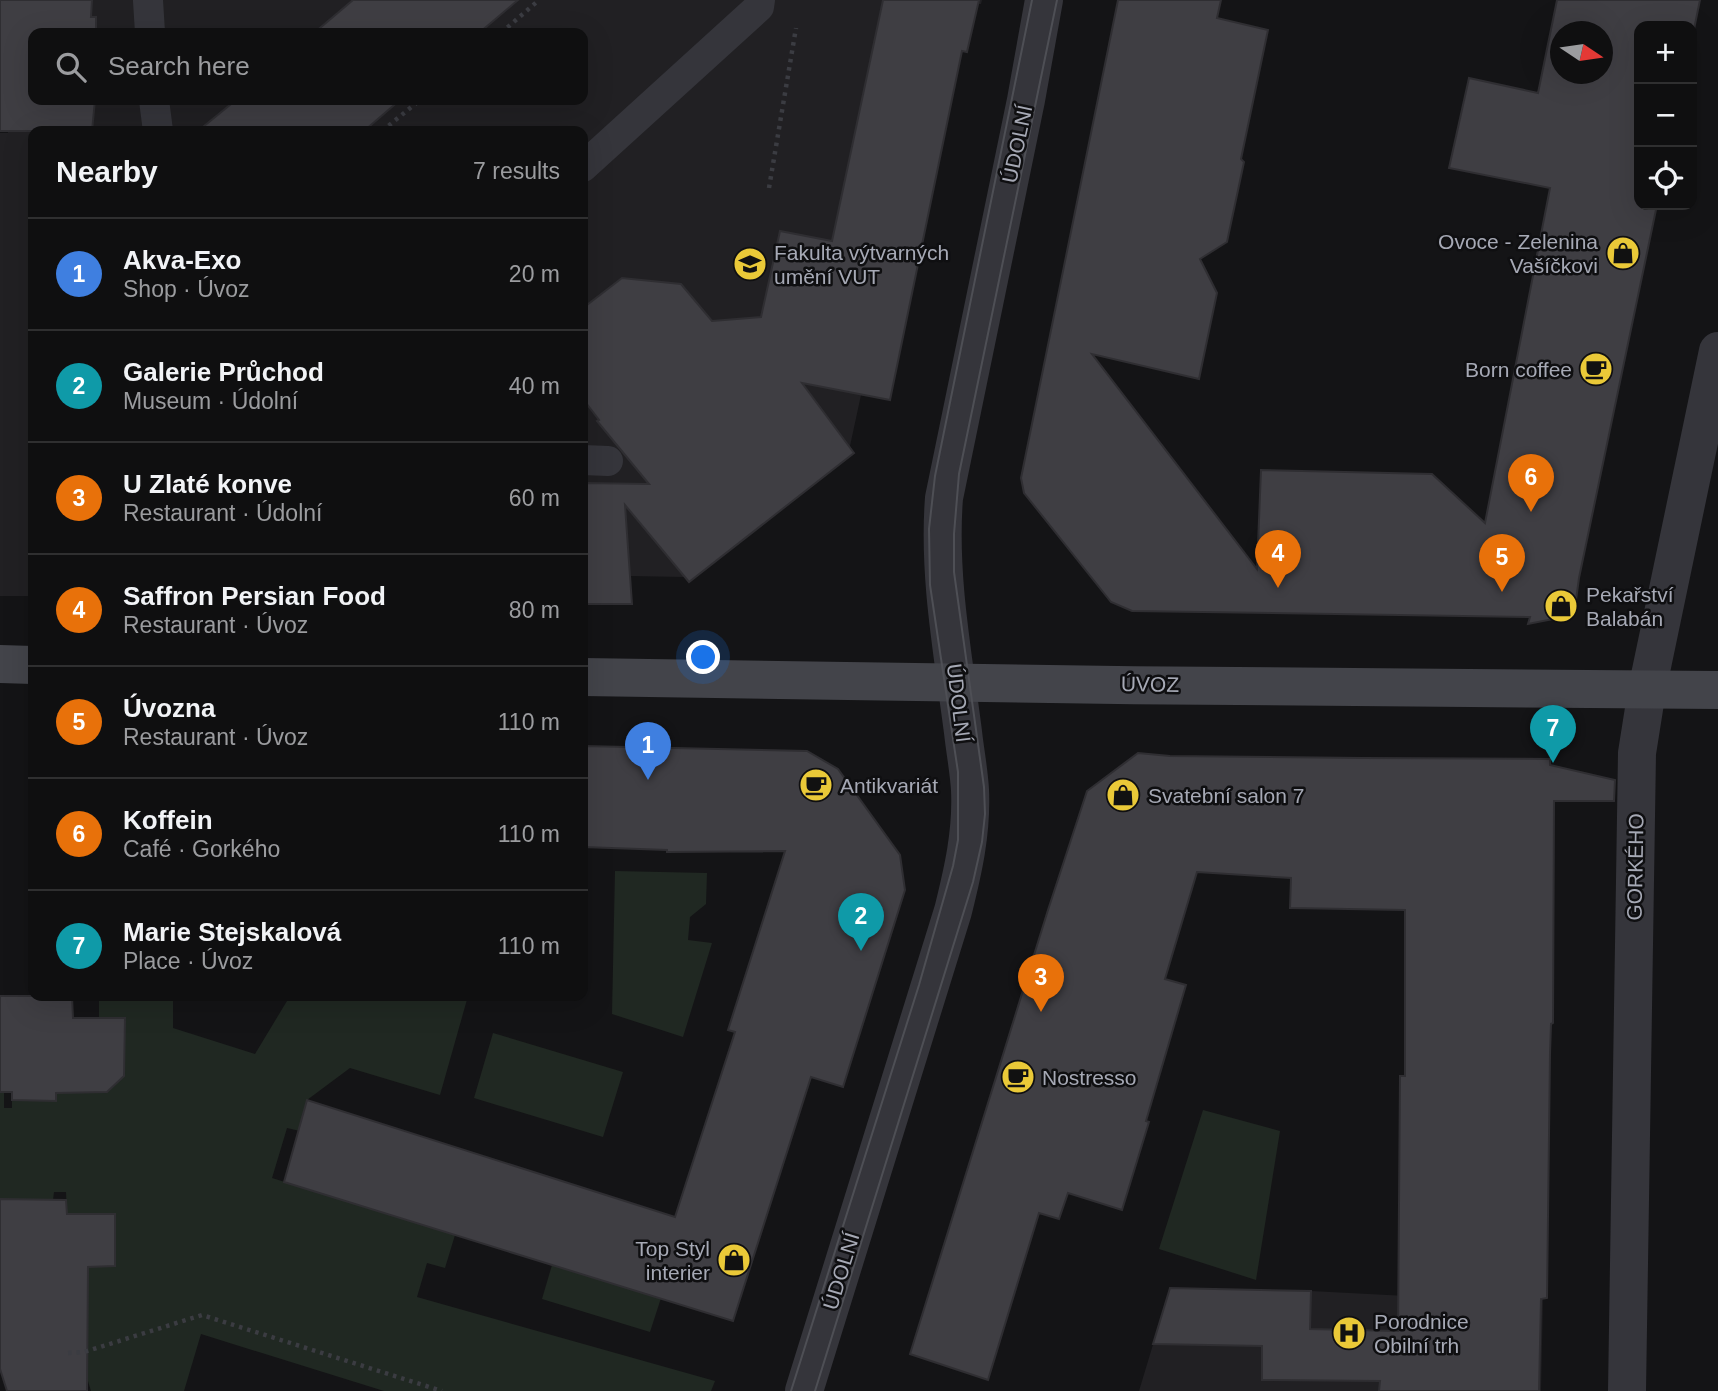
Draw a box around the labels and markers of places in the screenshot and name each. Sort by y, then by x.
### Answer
place label: Ovoce - Zelenina Vašíčkovi [1438,230,1598,277]
shop icon: Ovoce - Zelenina Vašíčkovi [1604,234,1642,272]
place label: Fakulta výtvarných umění VUT [774,241,949,288]
school or university icon: Fakulta výtvarných umění VUT [731,245,769,283]
cafe icon: Born coffee [1577,350,1615,388]
place label: Born coffee [1465,358,1572,381]
pin: 6 [1508,454,1554,512]
pin: 4 [1255,530,1301,588]
pin: 5 [1479,534,1525,592]
place label: Pekařství Balabán [1586,583,1674,630]
shop icon: Pekařství Balabán [1542,587,1580,625]
pin: 7 [1530,705,1576,763]
pin: 1 [625,722,671,780]
cafe icon: Antikvariát [797,766,835,804]
place label: Antikvariát [840,774,938,797]
shop icon: Svatební salon 7 [1104,776,1142,814]
place label: Svatební salon 7 [1148,784,1304,807]
pin: 2 [838,893,884,951]
pin: 3 [1018,954,1064,1012]
cafe icon: Nostresso [999,1058,1037,1096]
place label: Nostresso [1042,1066,1137,1089]
place label: Top Styl interier [635,1237,710,1284]
shop icon: Top Styl interier [715,1241,753,1279]
place label: Porodnice Obilní trh [1374,1310,1469,1357]
hospital icon: Porodnice Obilní trh [1330,1314,1368,1352]

